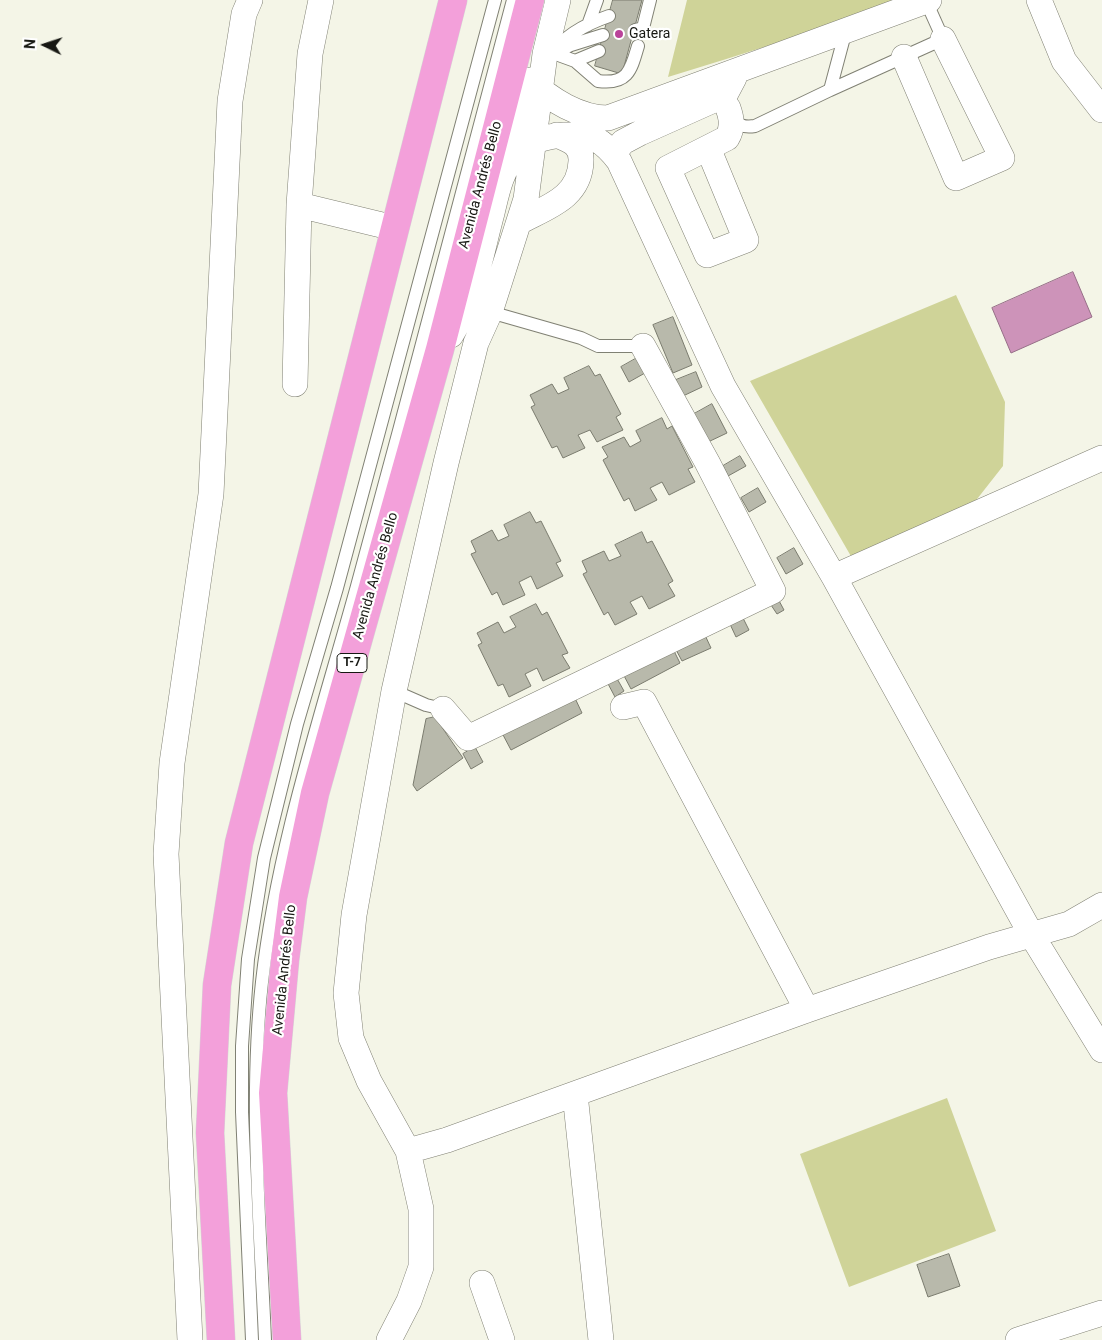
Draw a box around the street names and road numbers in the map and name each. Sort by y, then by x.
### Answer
street label: Avenida Andrés Bello [456,119,506,251]
street label: Avenida Andrés Bello [350,510,402,642]
road number: T-7 [337,654,367,672]
street label: Avenida Andrés Bello [270,904,300,1036]

